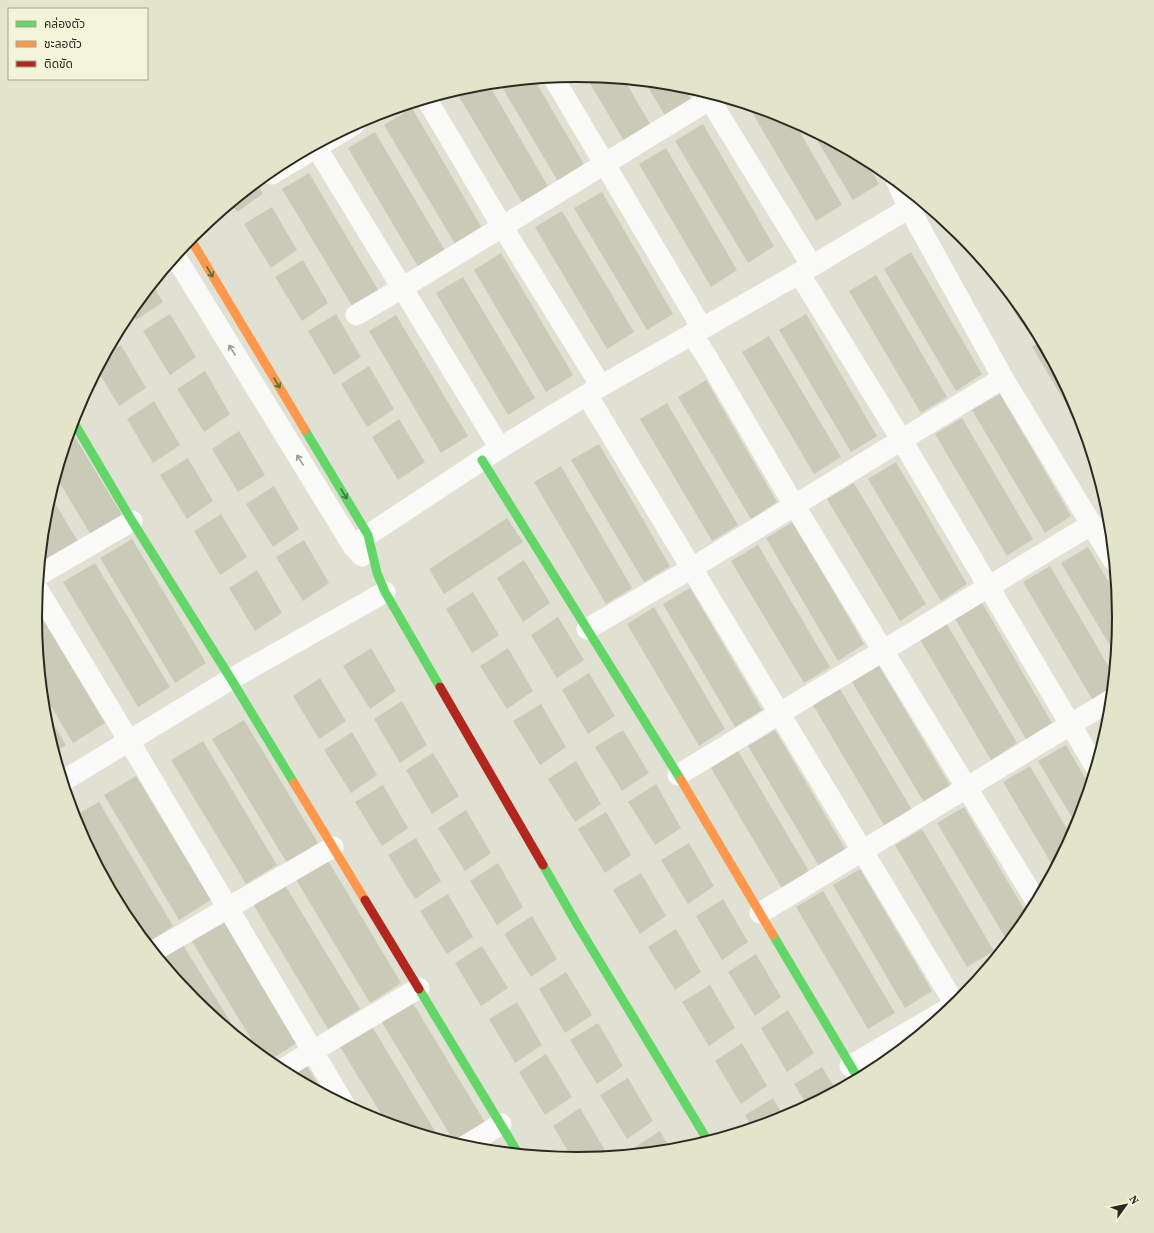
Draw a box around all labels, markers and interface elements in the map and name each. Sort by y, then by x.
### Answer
legend [8,8,148,80]
text: คล่องตัว [44,16,85,32]
text: ชะลอตัว [44,36,82,52]
text: ติดขัด [44,56,73,72]
one-way arrow [206,266,214,278]
one-way arrow [228,345,236,356]
one-way arrow [273,377,281,389]
one-way arrow [296,455,304,466]
one-way arrow [340,488,348,499]
north arrow [1106,1185,1146,1225]
text: N [1125,1192,1142,1207]

